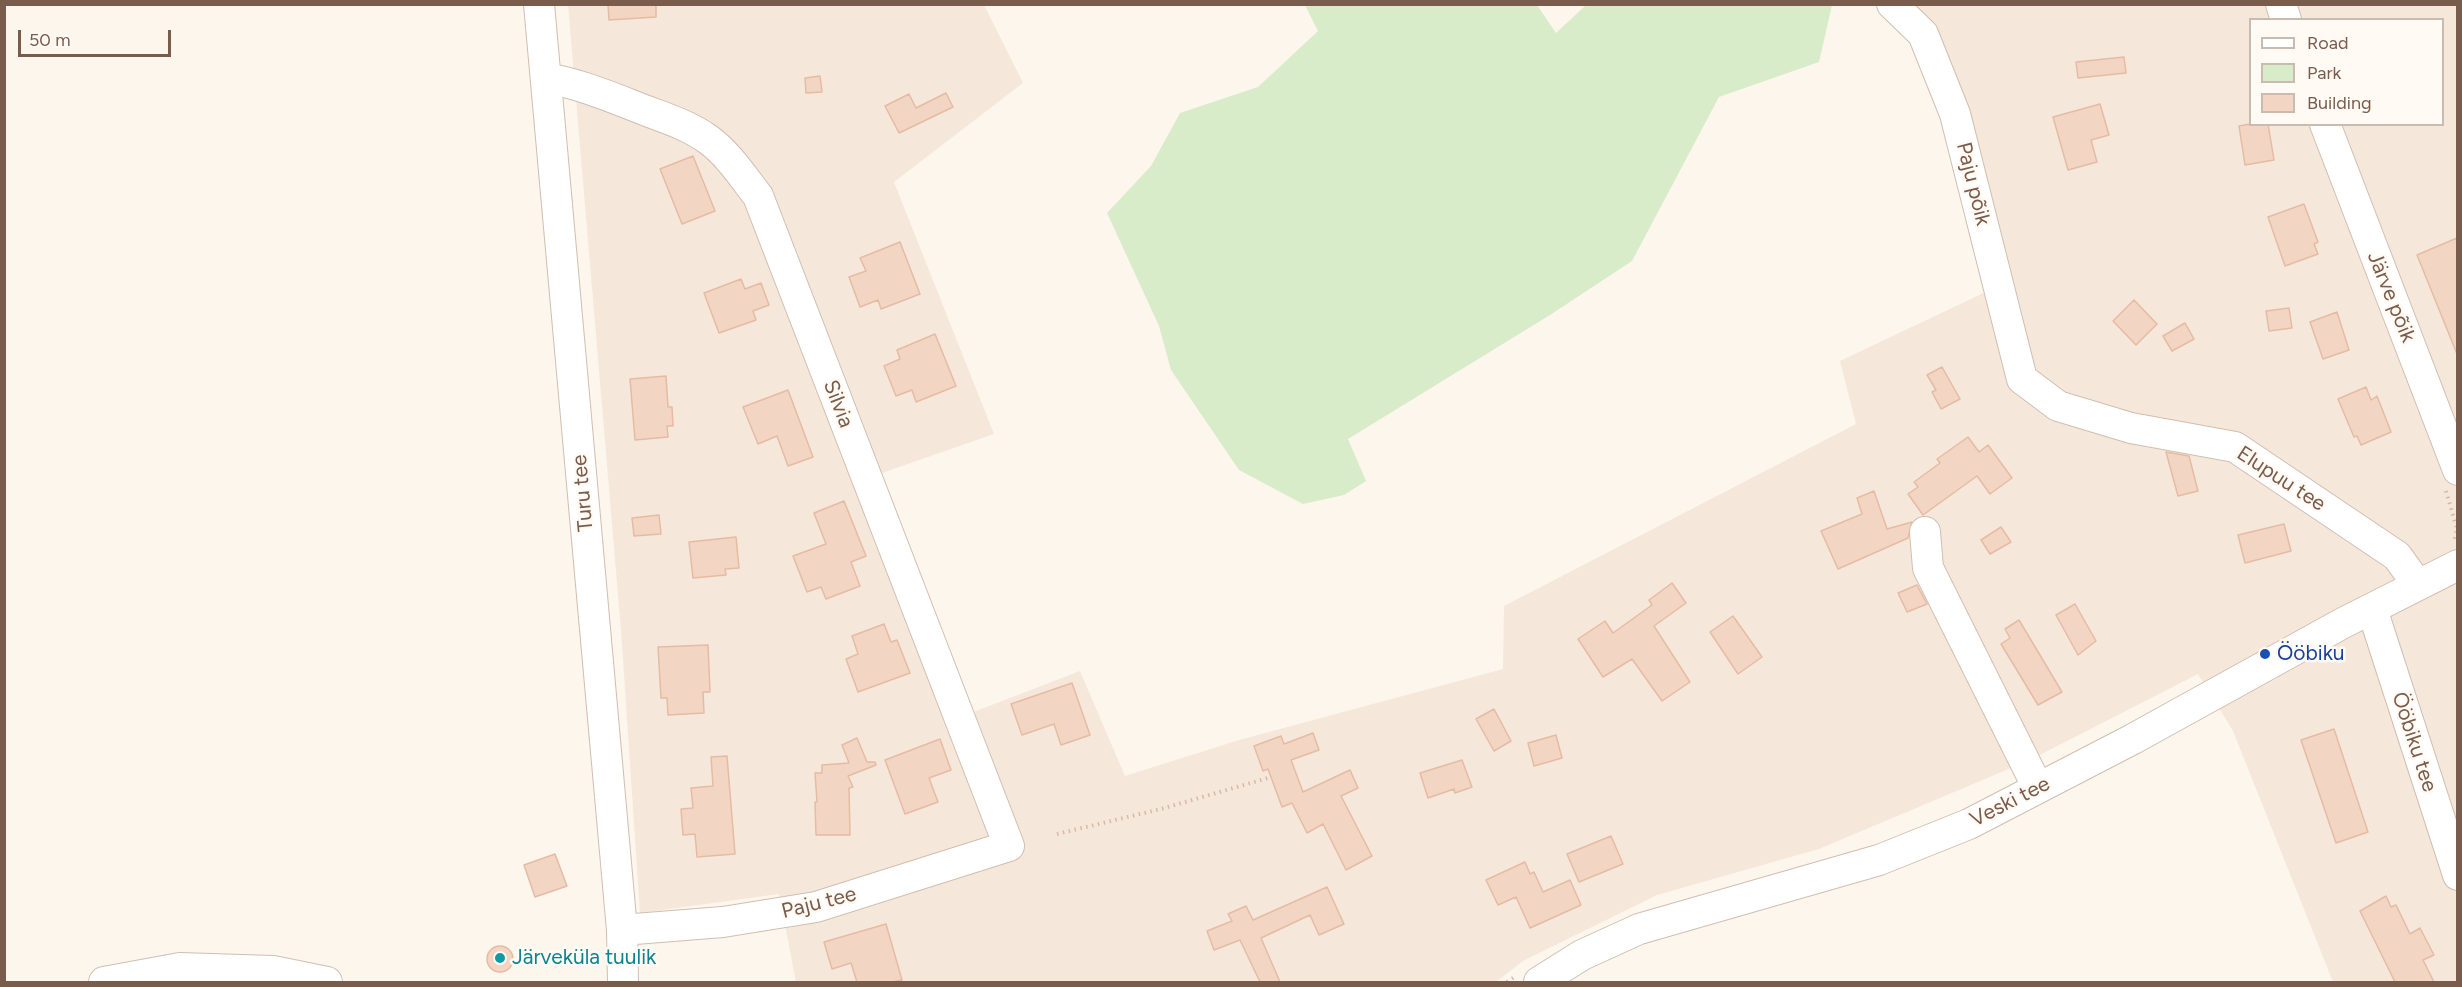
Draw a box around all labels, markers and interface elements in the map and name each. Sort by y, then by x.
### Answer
scale bar [21,18,174,56]
legend [2249,18,2444,126]
text: 50 m [29,29,71,51]
text: Road [2307,32,2348,54]
text: Park [2307,62,2341,84]
text: Building [2307,92,2372,114]
street label: Paju põik [1951,140,1995,228]
street label: Järve põik [2361,248,2421,346]
street label: Silvia [817,377,859,431]
street label: Elupuu tee [2232,441,2330,517]
street label: Turu tee [567,453,599,533]
place label: Ööbiku [2277,641,2345,667]
marker: Ööbiku [2258,647,2272,661]
street label: Ööbiku tee [2386,689,2442,795]
street label: Veski tee [1966,771,2054,833]
street label: Paju tee [779,882,859,924]
place label: Järveküla tuulik [512,945,656,971]
marker: Järveküla tuulik [493,951,507,965]

